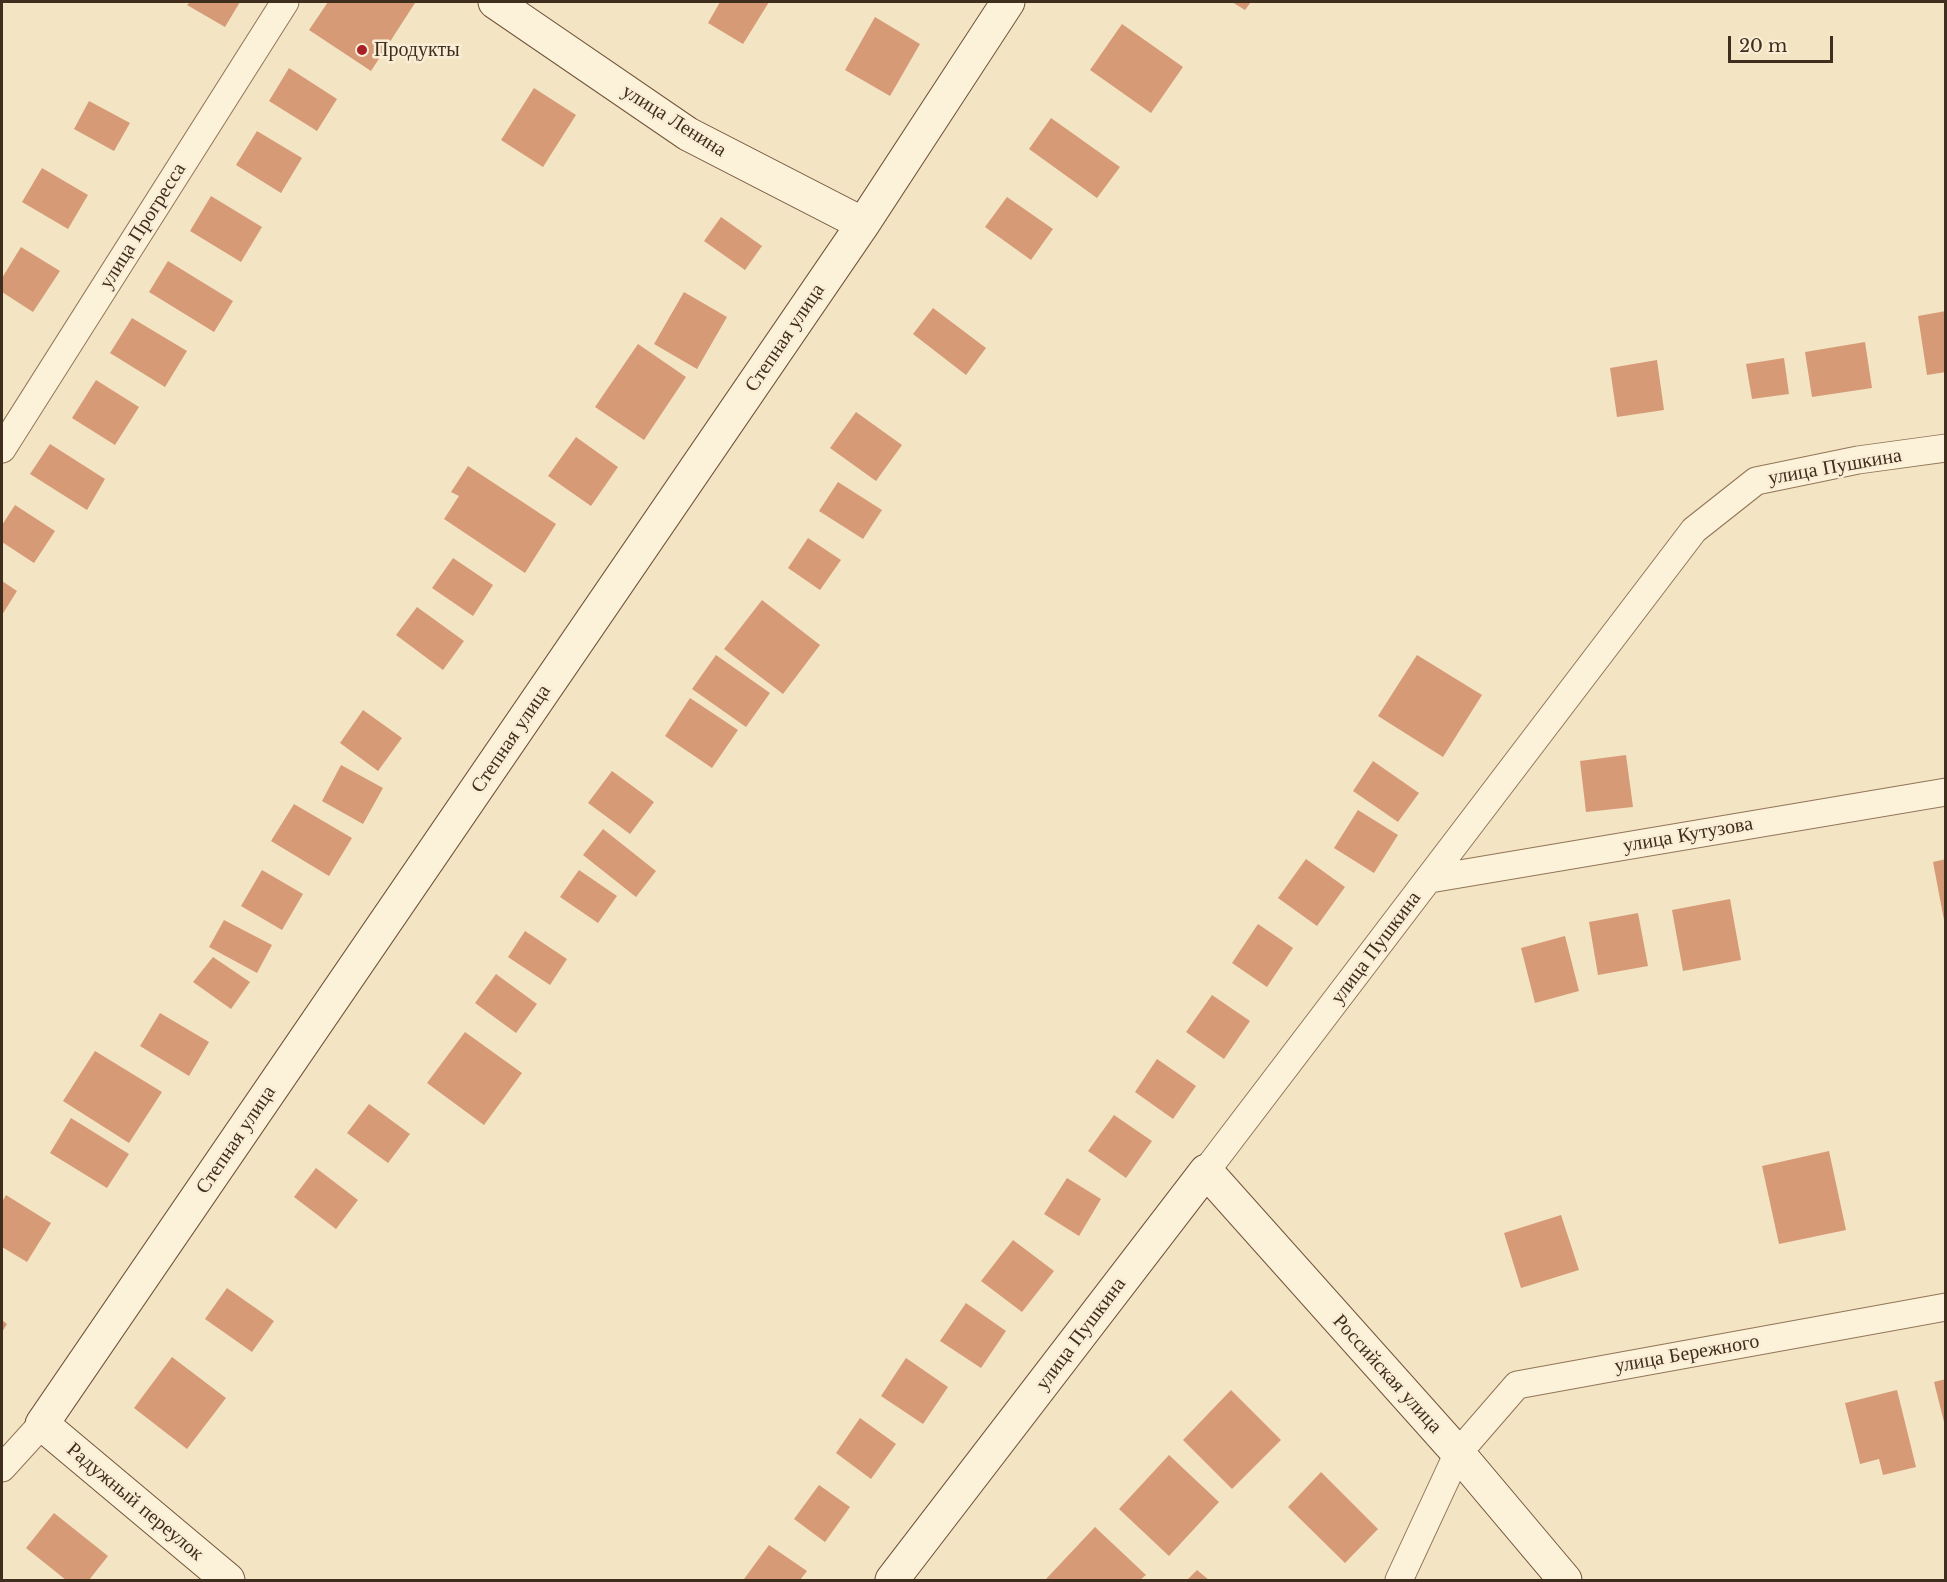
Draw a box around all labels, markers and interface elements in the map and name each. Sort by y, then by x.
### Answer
scale bar [1731,24,1836,62]
text: 20 m [1739,35,1787,57]
place label: Продукты [374,38,460,62]
marker: Продукты [355,43,369,57]
street label: улица Ленина [617,79,731,163]
street label: улица Прогресса [95,159,191,293]
street label: Степная улица [740,279,830,397]
street label: улица Пушкина [1766,443,1904,491]
street label: Степная улица [466,680,556,798]
street label: улица Кутузова [1621,812,1755,858]
street label: улица Пушкина [1326,887,1426,1009]
street label: Степная улица [191,1081,281,1199]
street label: улица Пушкина [1031,1273,1131,1395]
street label: Российская улица [1327,1310,1447,1438]
street label: улица Бережного [1613,1329,1761,1379]
street label: Радужный переулок [62,1438,208,1566]

